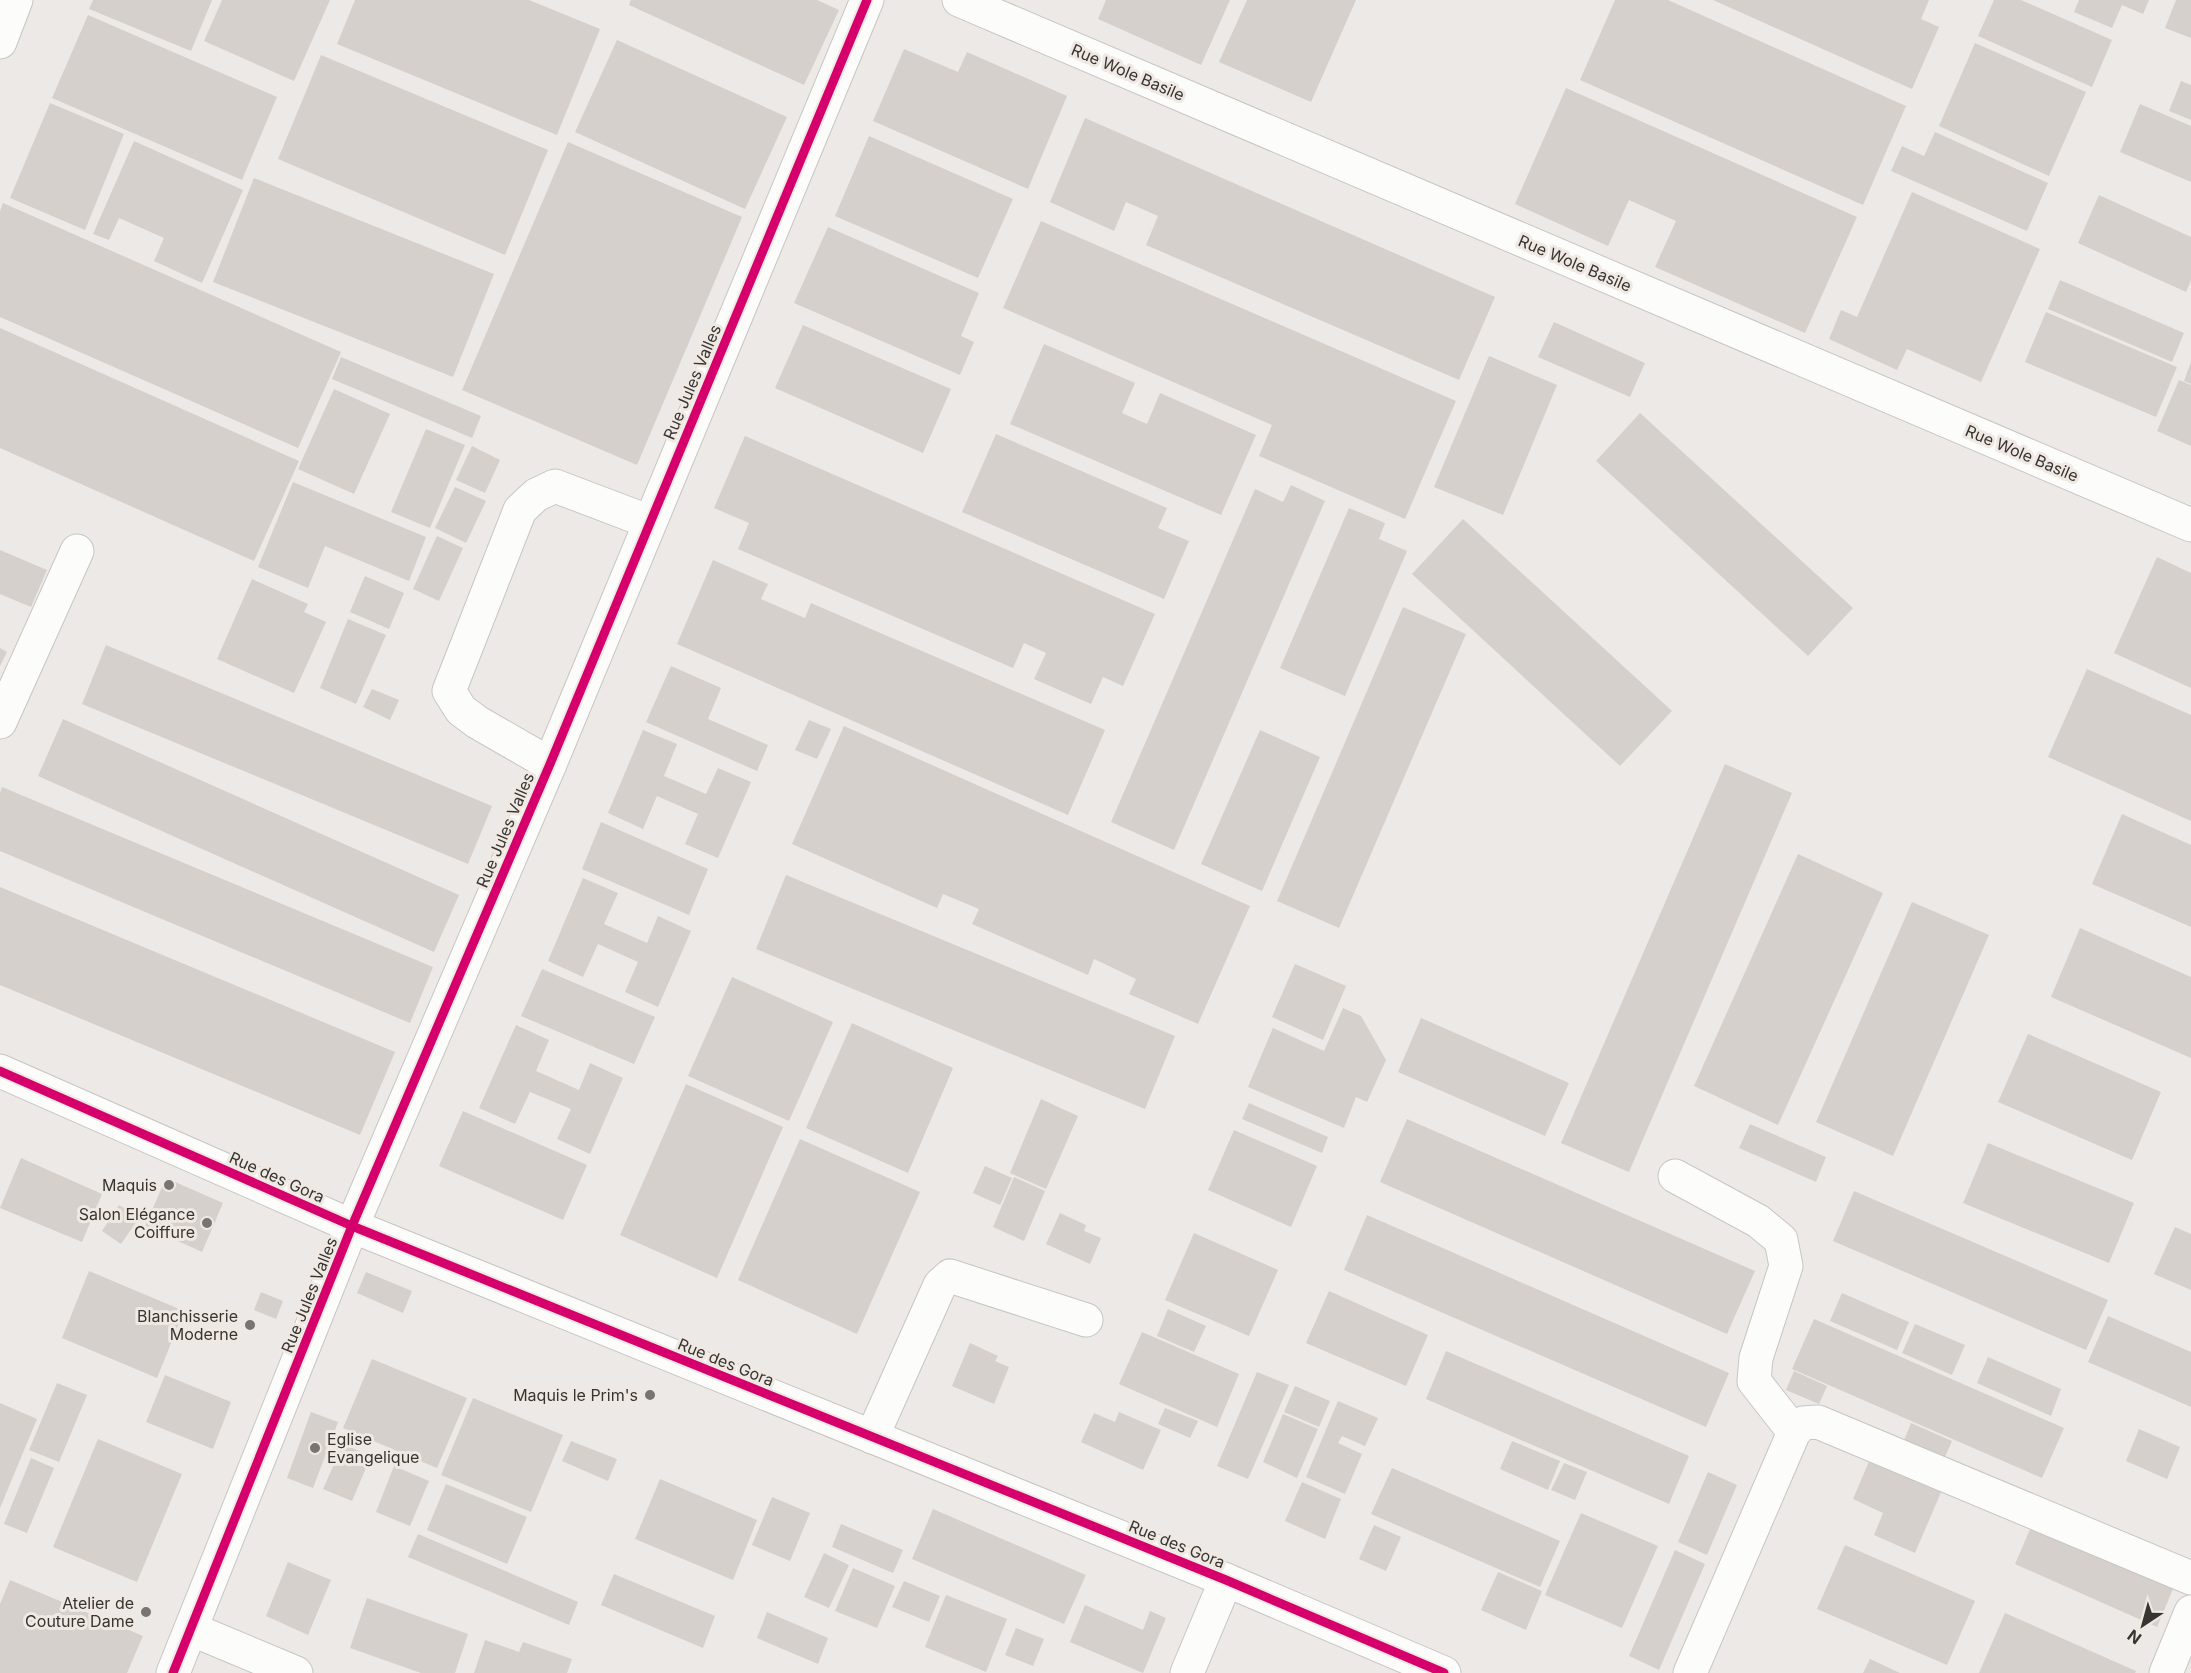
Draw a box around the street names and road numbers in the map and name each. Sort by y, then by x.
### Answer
street label: Rue Wole Basile [1068,39,1188,105]
street label: Rue Wole Basile [1515,230,1635,296]
street label: Rue Jules Valles [659,321,725,443]
street label: Rue Wole Basile [1962,420,2082,486]
street label: Rue Jules Valles [472,769,538,891]
street label: Rue des Gora [226,1147,328,1207]
street label: Rue Jules Valles [277,1234,341,1356]
street label: Rue des Gora [675,1334,777,1390]
street label: Rue des Gora [1126,1516,1228,1572]

